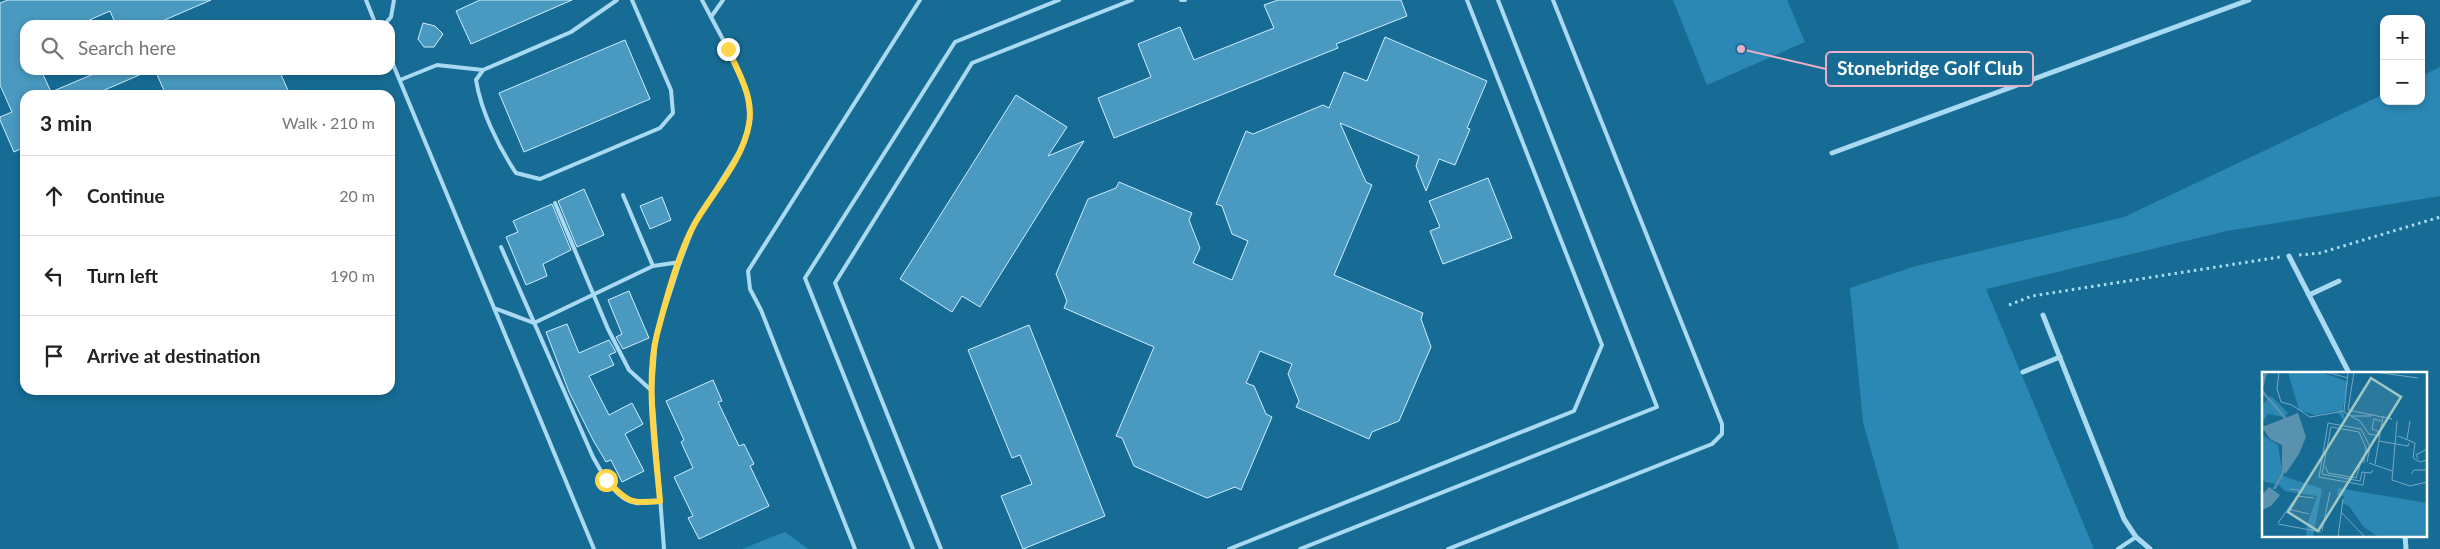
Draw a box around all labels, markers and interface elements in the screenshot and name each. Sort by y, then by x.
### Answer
map controls [2380,15,2425,105]
button: + [2380,15,2425,60]
search box [20,20,395,75]
icon: search [38,34,66,62]
text: Search here [78,36,176,59]
route end [717,38,740,61]
callout: Stonebridge Golf Club [1826,52,2033,86]
text: Stonebridge Golf Club [1837,56,2023,79]
button: − [2380,60,2425,105]
text: 3 min [40,110,92,135]
text: Walk · 210 m [282,113,375,132]
icon: ahead [40,182,68,210]
text: Continue [87,184,165,207]
text: 20 m [339,186,375,205]
icon: left [40,262,68,290]
text: Turn left [87,264,158,287]
text: 190 m [330,266,375,285]
icon: arrive [40,342,68,370]
text: Arrive at destination [87,344,260,367]
inset map [2262,372,2428,536]
route start [595,469,618,492]

